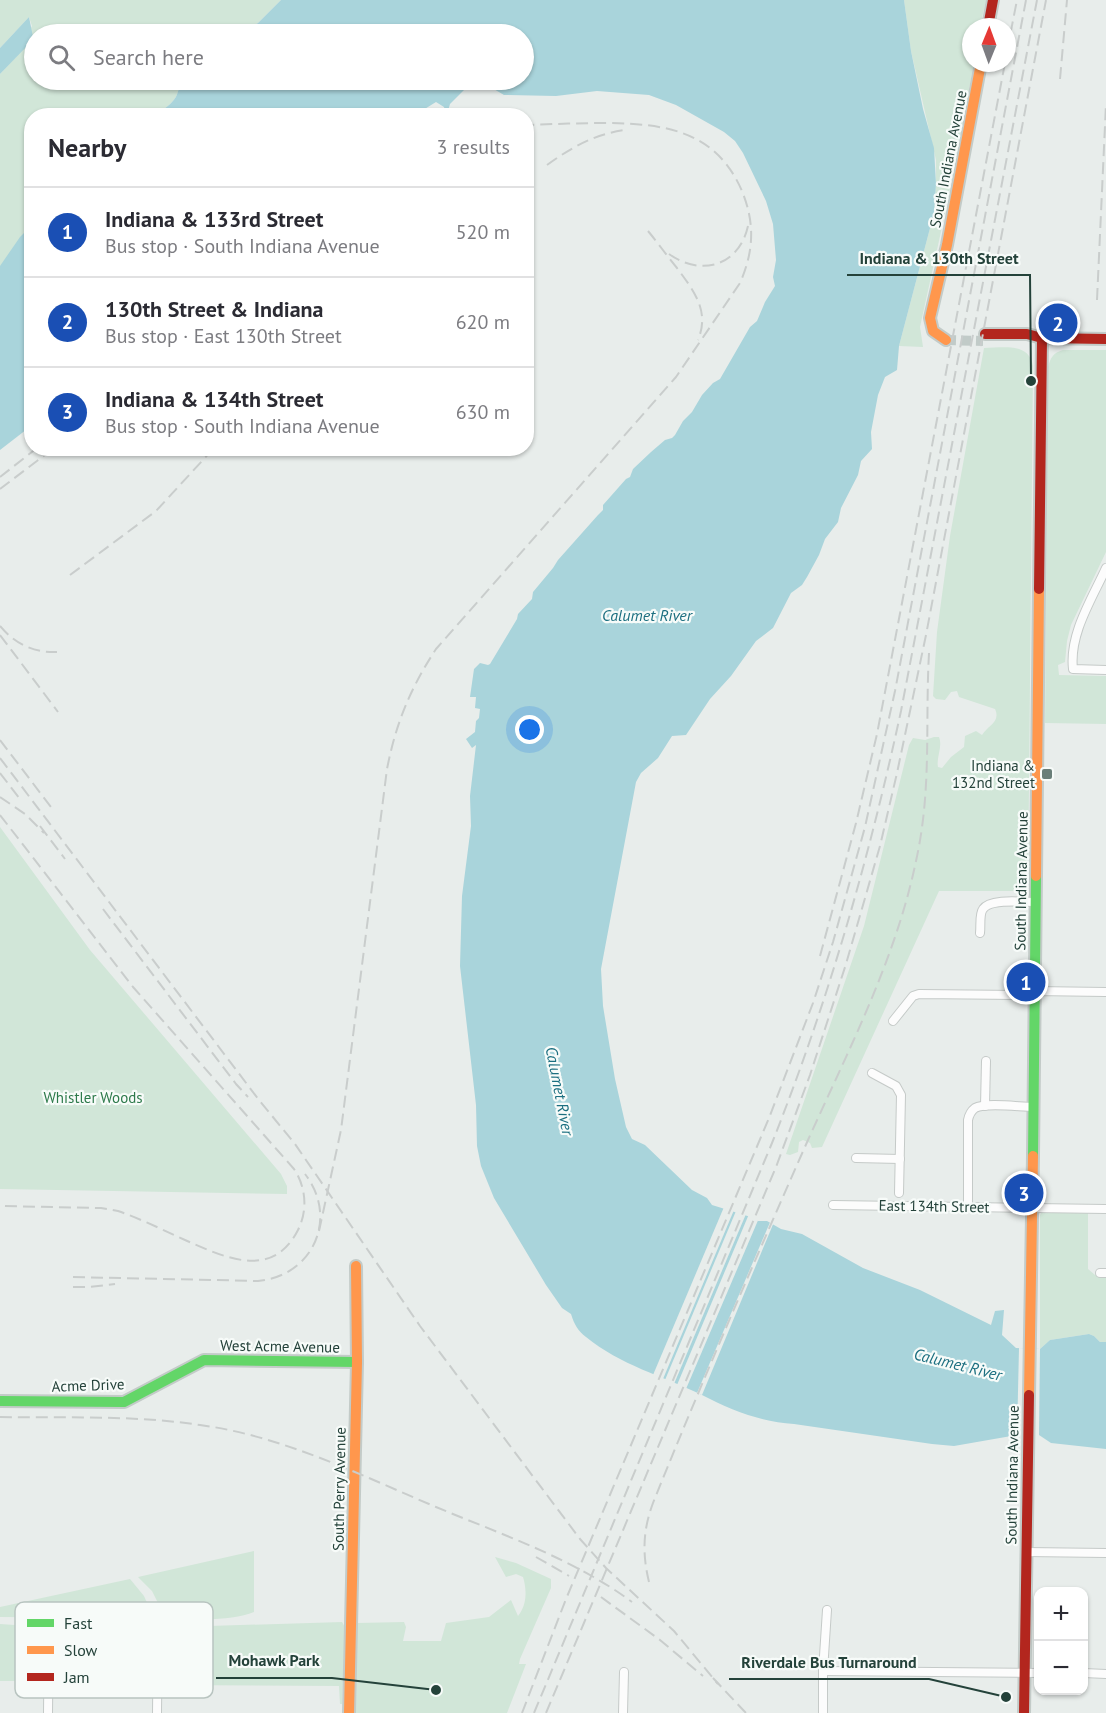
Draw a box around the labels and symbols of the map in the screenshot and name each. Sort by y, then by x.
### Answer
north arrow [962,18,1016,72]
street label: South Indiana Avenue [925,89,971,229]
callout: Indiana & 130th Street [847,241,1030,275]
text: Indiana & 130th Street [860,248,1019,268]
pin: 2 [1038,300,1078,346]
water label: Calumet River [602,605,694,625]
your location [515,715,544,744]
place label: Indiana & 132nd Street [952,756,1035,792]
marker: Indiana & 132nd Street [1040,767,1054,781]
street label: South Indiana Avenue [1010,811,1032,951]
pin: 1 [1006,960,1046,1004]
water label: Calumet River [542,1045,579,1139]
park label: Whistler Woods [43,1088,143,1107]
pin: 3 [1004,1170,1044,1216]
street label: East 134th Street [878,1196,990,1216]
street label: West Acme Avenue [220,1335,340,1357]
water label: Calumet River [912,1343,1006,1385]
street label: Acme Drive [51,1374,125,1396]
street label: South Indiana Avenue [1001,1405,1023,1545]
street label: South Perry Avenue [328,1427,350,1551]
legend [15,1602,213,1698]
text: Fast [64,1613,93,1633]
text: Slow [64,1640,98,1660]
callout: Mohawk Park [216,1644,332,1678]
callout: Riverdale Bus Turnaround [729,1645,929,1679]
text: Mohawk Park [228,1650,320,1670]
text: Riverdale Bus Turnaround [741,1652,917,1672]
text: Jam [63,1667,90,1687]

